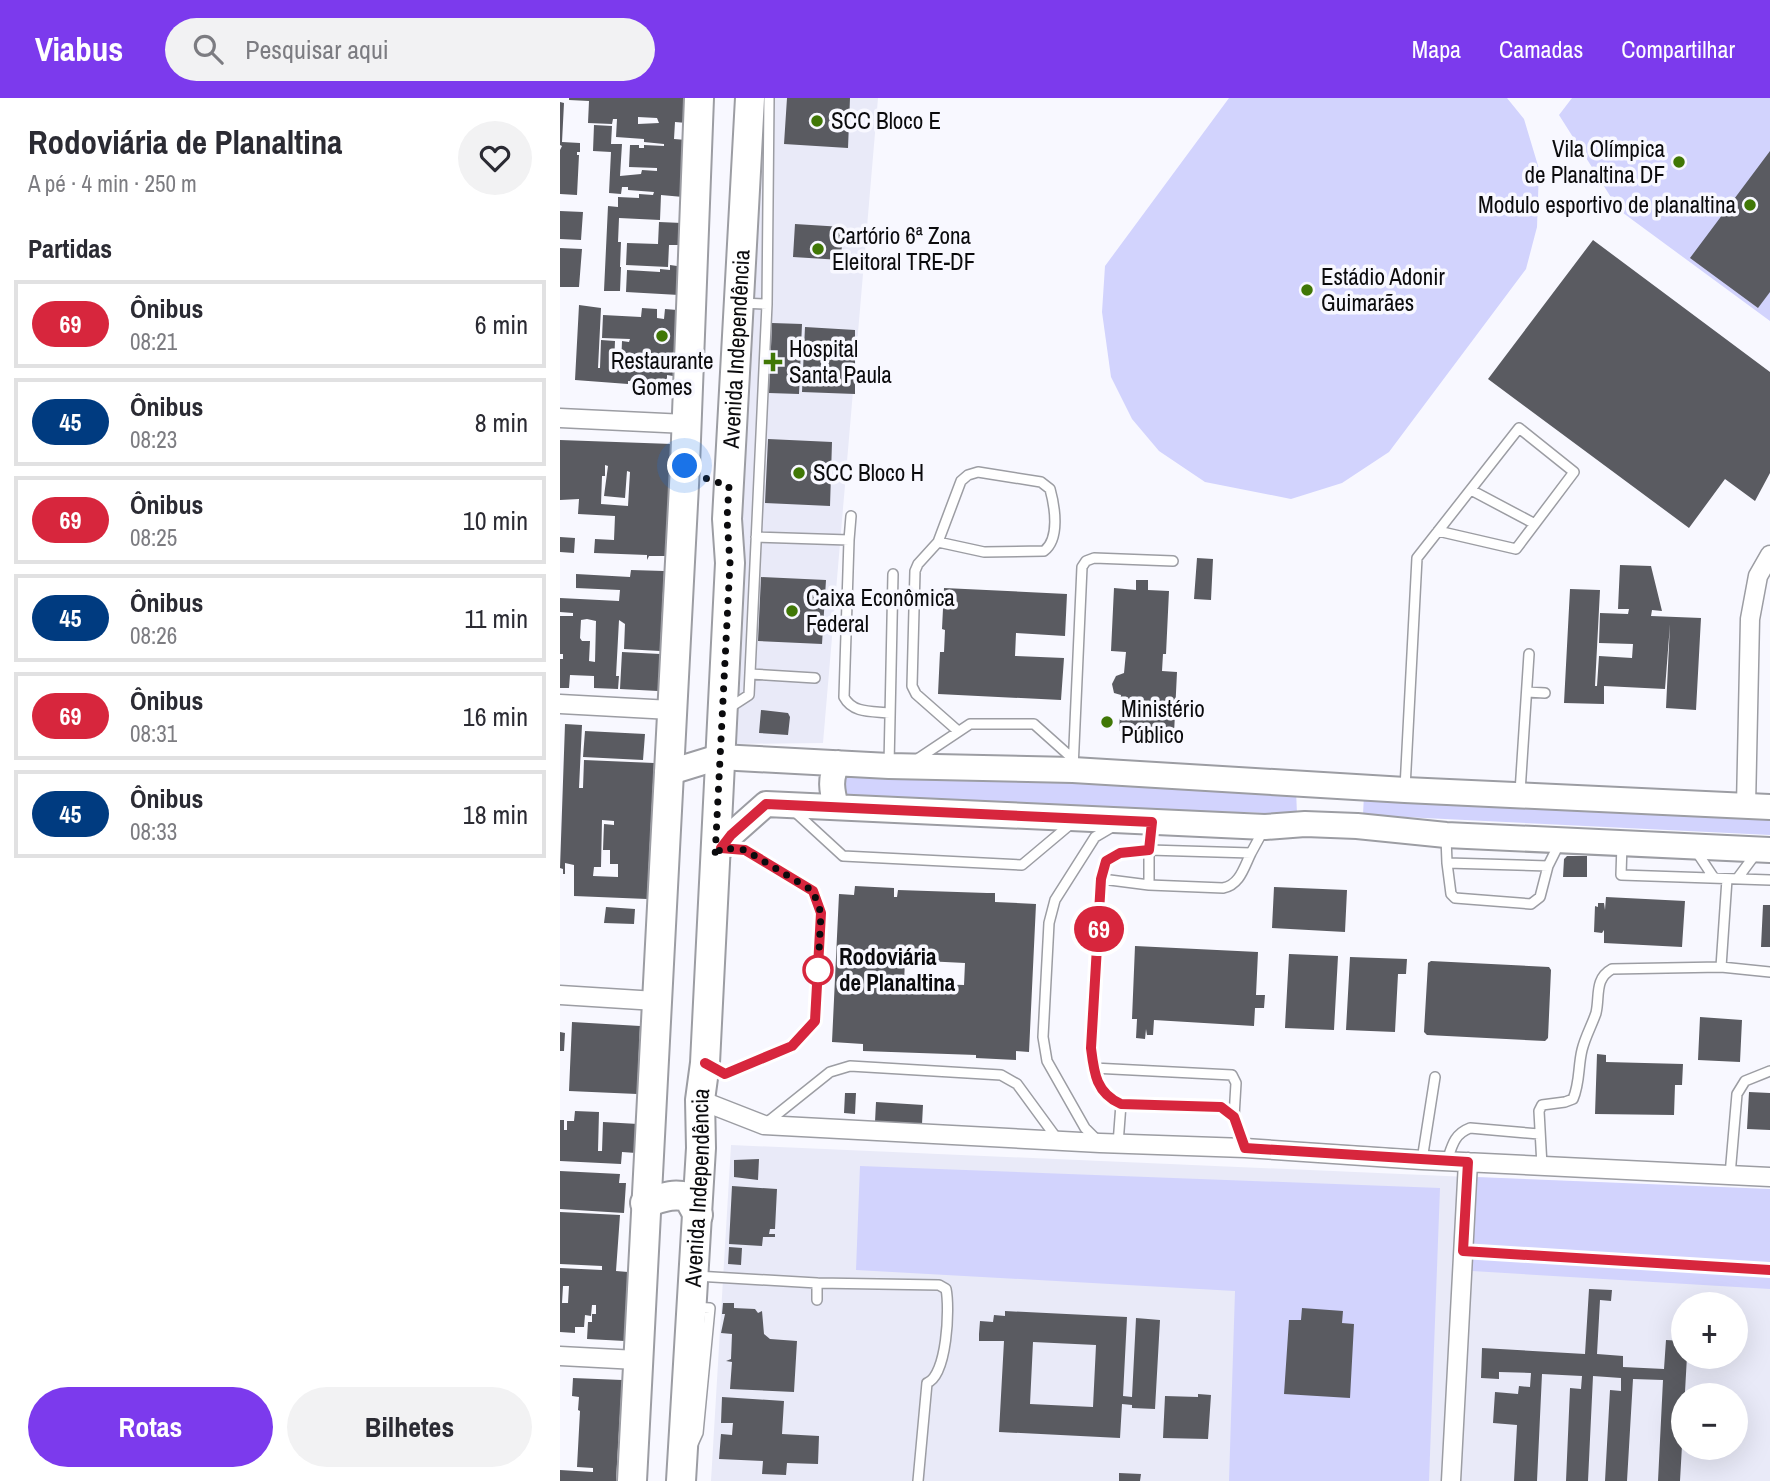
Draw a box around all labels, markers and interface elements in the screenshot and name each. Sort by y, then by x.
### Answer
search box [165,18,655,81]
text: Viabus [35,27,123,71]
icon: search [189,30,227,68]
text: Pesquisar aqui [245,32,389,67]
text: Mapa [1412,33,1461,65]
text: Camadas [1499,33,1583,65]
text: Compartilhar [1621,33,1735,65]
place label: SCC Bloco E [831,105,941,136]
marker: SCC Bloco E [809,113,825,129]
text: Rodoviária de Planaltina [28,120,342,164]
button: heart [458,121,532,195]
place label: Vila Olímpica de Planaltina DF [1525,133,1666,190]
marker: Vila Olímpica de Planaltina DF [1671,154,1687,170]
text: A pé · 4 min · 250 m [28,168,197,199]
place label: Modulo esportivo de planaltina [1478,189,1736,220]
marker: Modulo esportivo de planaltina [1742,197,1758,213]
place label: Cartório 6ª Zona Eleitoral TRE-DF [832,220,975,277]
text: Partidas [28,231,112,266]
marker: Cartório 6ª Zona Eleitoral TRE-DF [810,241,826,257]
street label: Avenida Independência [715,248,757,450]
place label: Estádio Adonir Guimarães [1321,261,1445,318]
marker: Estádio Adonir Guimarães [1299,282,1315,298]
text: Ônibus [130,291,203,326]
text: 6 min [475,307,528,342]
text: 69 [60,308,81,340]
text: 08:21 [130,326,177,357]
marker: Restaurante Gomes [654,328,670,344]
place label: Hospital Santa Paula [789,333,892,390]
place label: Restaurante Gomes [611,345,713,402]
marker: Hospital Santa Paula [763,352,783,372]
text: Ônibus [130,389,203,424]
text: 8 min [475,405,528,440]
text: 45 [60,406,81,438]
text: 08:23 [130,424,177,455]
your location [667,448,702,483]
place label: SCC Bloco H [813,457,924,488]
marker: SCC Bloco H [791,465,807,481]
text: Ônibus [130,487,203,522]
text: 10 min [463,503,528,538]
text: 69 [60,504,81,536]
text: 08:25 [130,522,177,553]
place label: Caixa Econômica Federal [806,582,955,639]
text: Ônibus [130,585,203,620]
text: 11 min [464,601,528,636]
text: 45 [60,602,81,634]
marker: Caixa Econômica Federal [784,603,800,619]
text: 08:26 [130,620,177,651]
text: Ônibus [130,683,203,718]
place label: Ministério Público [1121,693,1205,750]
text: 16 min [463,699,528,734]
text: 69 [60,700,81,732]
marker: Ministério Público [1099,714,1115,730]
text: 08:31 [130,718,177,749]
text: Ônibus [130,781,203,816]
text: 18 min [463,797,528,832]
text: 45 [60,798,81,830]
text: 08:33 [130,816,177,847]
line badge: 69 [1068,906,1130,952]
text: 69 [1088,913,1110,945]
place label: Rodoviária de Planaltina [839,941,956,998]
marker: Rodoviária de Planaltina [803,955,833,985]
street label: Avenida Independência [677,1086,717,1289]
map controls [1671,1292,1748,1460]
button: + [1671,1292,1748,1369]
button: − [1671,1383,1748,1460]
button: Rotas [28,1387,273,1467]
button: Bilhetes [287,1387,532,1467]

